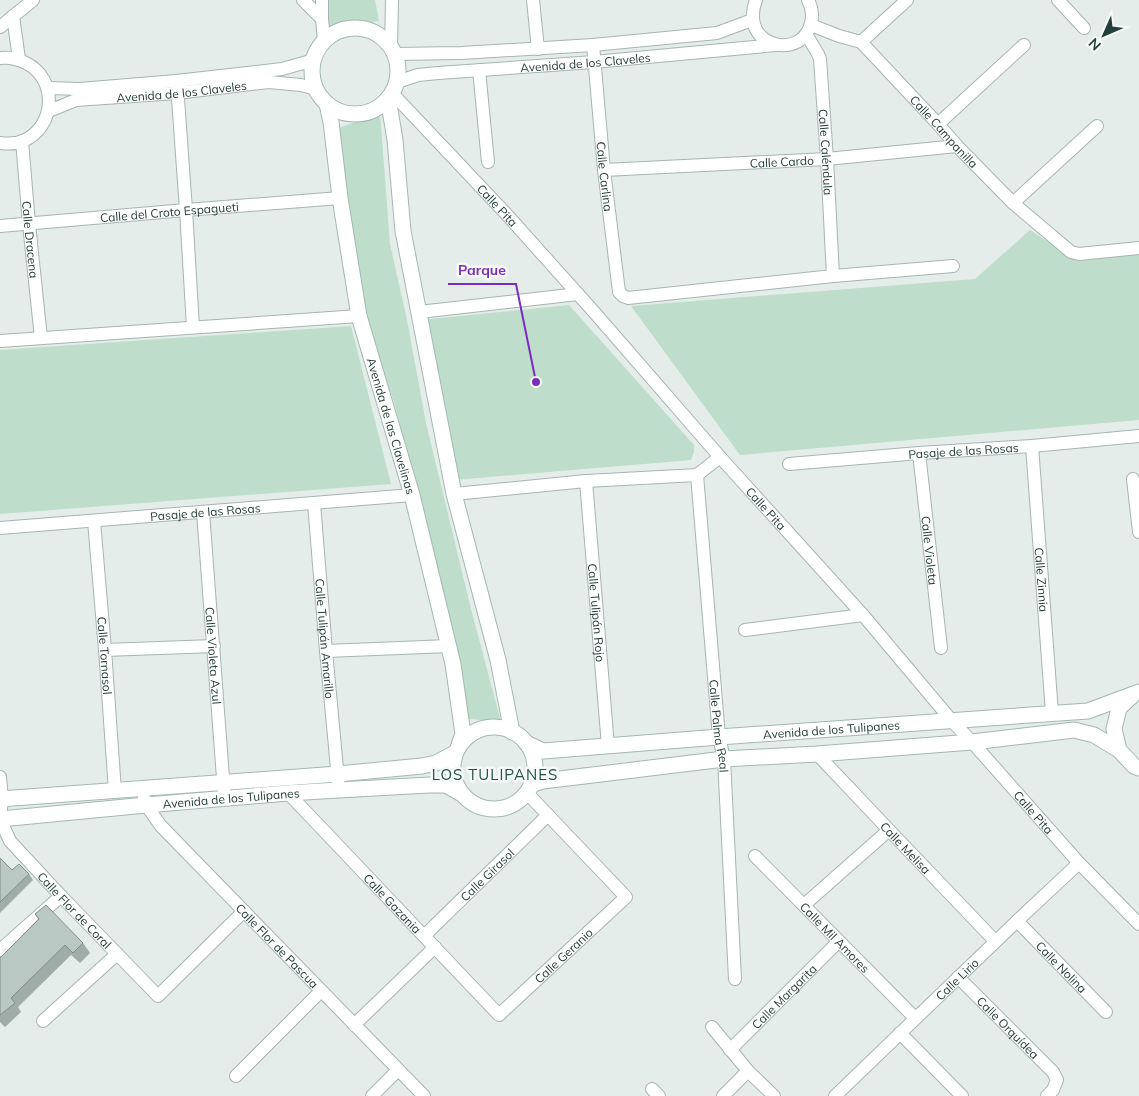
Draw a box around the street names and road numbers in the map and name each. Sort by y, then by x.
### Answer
street label: Avenida de los Claveles [520,49,651,75]
street label: Avenida de los Claveles [116,77,247,105]
street label: Calle Campanilla [907,92,982,171]
street label: Calle Caléndula [816,108,836,196]
street label: Calle Carlina [594,141,617,212]
street label: Calle Cardo [749,152,814,170]
street label: Calle Pita [474,181,521,229]
street label: Calle del Croto Espagueti [100,198,239,225]
street label: Calle Dracena [20,200,42,279]
street label: Avenida de las Clavelinas [364,356,419,496]
street label: Pasaje de las Rosas [908,439,1019,461]
street label: Calle Pita [743,484,790,533]
street label: Pasaje de las Rosas [150,500,261,523]
street label: Calle Violeta [919,515,941,586]
street label: Calle Zinnia [1032,547,1052,612]
street label: Calle Tulipán Rojo [585,563,609,663]
street label: Calle Tulipán Amarillo [313,578,338,699]
street label: Calle Violeta Azul [203,606,225,705]
street label: Calle Tornasol [95,616,116,695]
street label: Calle Palma Real [707,679,732,773]
street label: Avenida de los Tulipanes [762,717,901,741]
street label: Avenida de los Tulipanes [162,785,300,811]
street label: Calle Pita [1011,787,1057,837]
street label: Calle Melisa [877,818,934,877]
street label: Calle Girasol [457,845,517,904]
street label: Calle Flor de Coral [35,868,115,951]
street label: Calle Gazania [361,870,425,936]
street label: Calle Mil Amores [797,899,873,975]
street label: Calle Flor de Pascua [233,900,322,991]
street label: Calle Geranio [531,924,596,986]
street label: Calle Nolina [1033,938,1090,996]
street label: Calle Lirio [932,955,982,1003]
street label: Calle Margarita [748,961,819,1032]
street label: Calle Orquídea [974,993,1043,1062]

